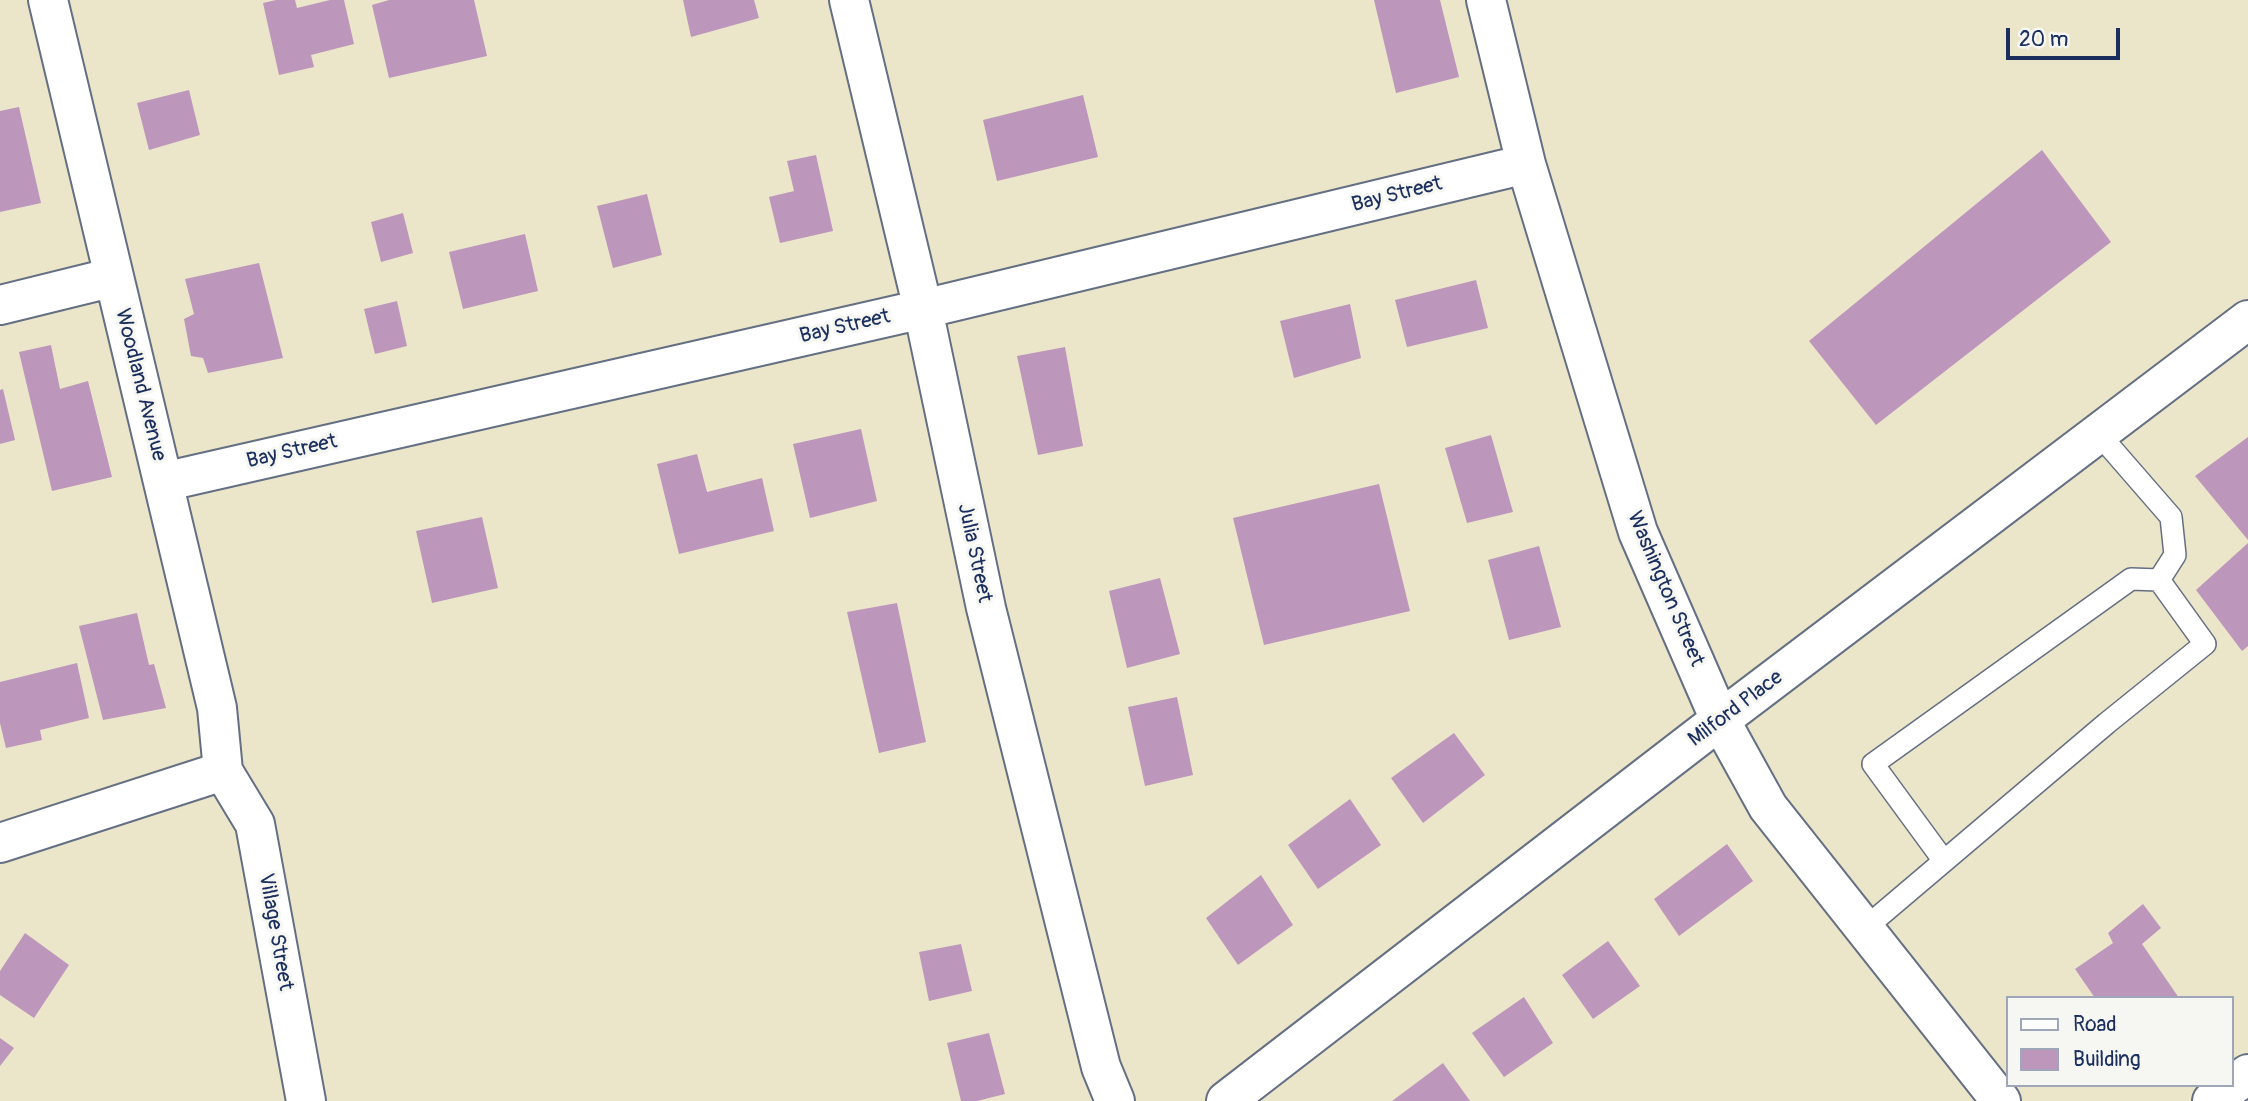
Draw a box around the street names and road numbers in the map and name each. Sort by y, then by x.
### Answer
street label: Bay Street [1349,172,1445,218]
street label: Bay Street [797,304,893,350]
street label: Woodland Avenue [109,306,171,464]
street label: Bay Street [244,429,340,475]
street label: Julia Street [951,501,997,605]
street label: Washington Street [1621,508,1709,670]
street label: Milford Place [1684,665,1788,753]
street label: Village Street [252,871,298,993]

